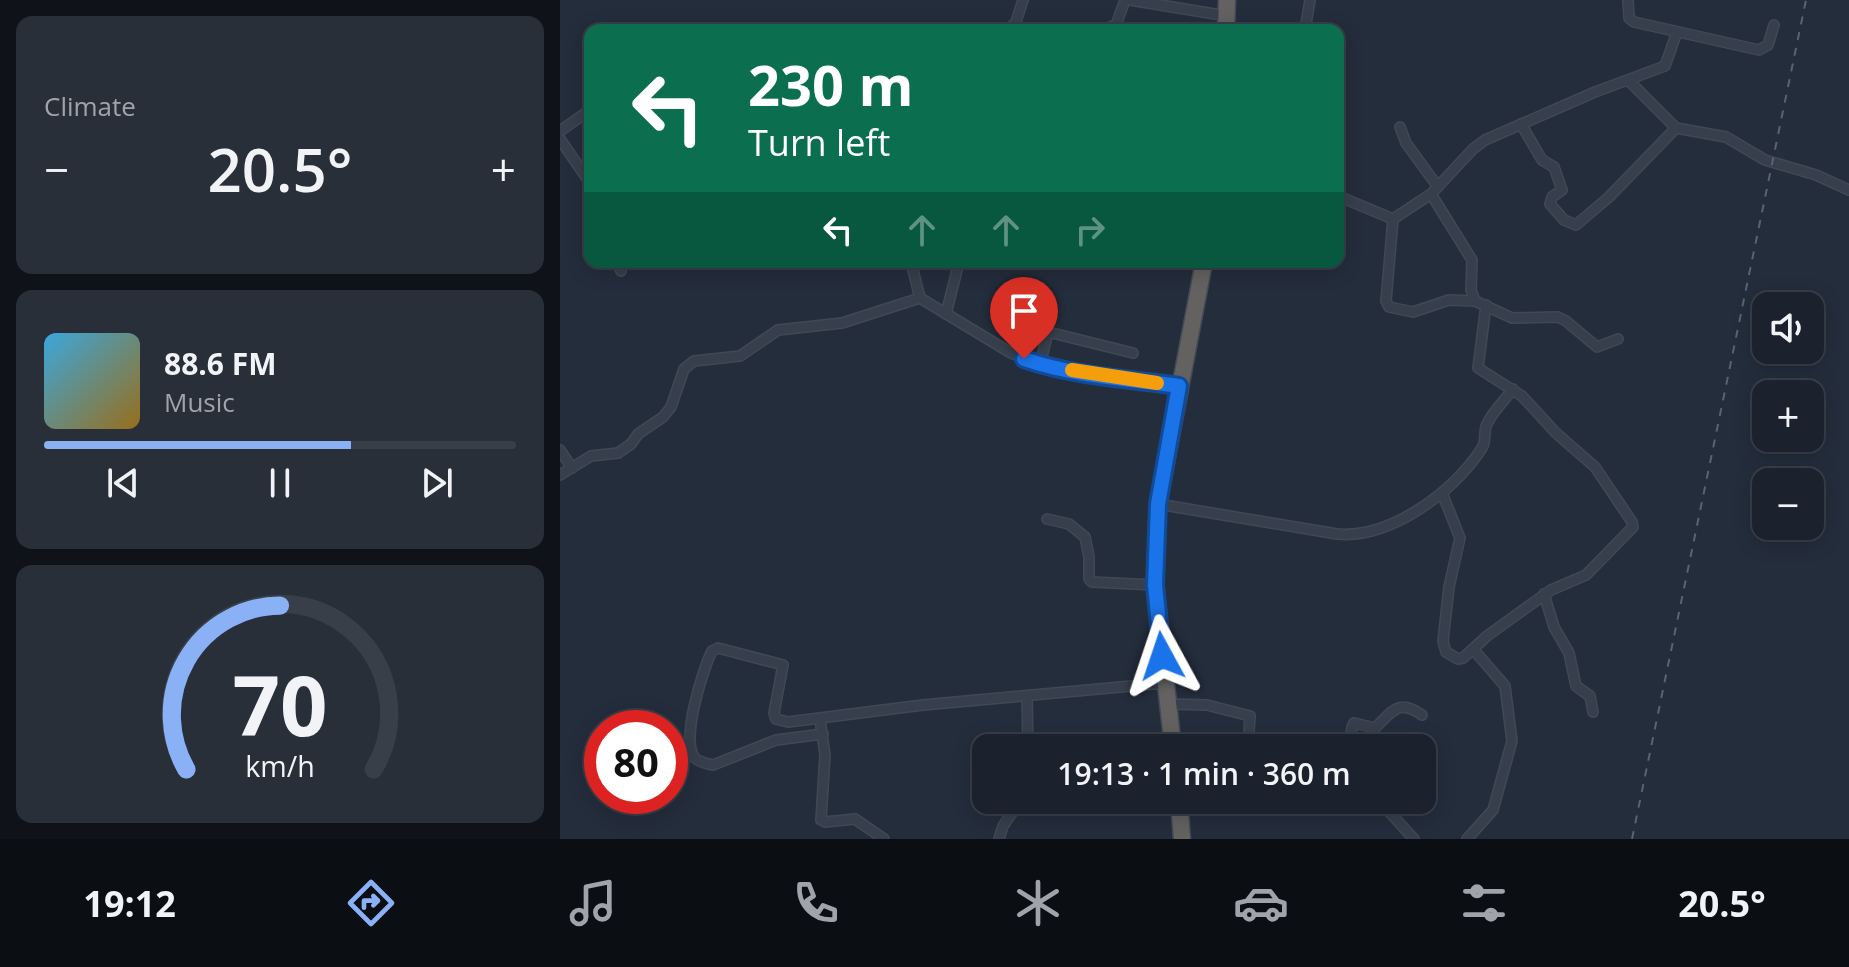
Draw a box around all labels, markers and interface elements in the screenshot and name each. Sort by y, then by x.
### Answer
text: 230 m [748,46,914,122]
icon: left [616,56,720,160]
text: Climate [44,88,136,124]
text: Turn left [748,118,890,167]
text: 20.5° [207,128,353,210]
text: − [44,139,69,199]
text: + [491,139,516,199]
icon: left [816,208,860,252]
icon: ahead [900,208,944,252]
icon: ahead [984,208,1028,252]
icon: right [1068,208,1112,252]
pin [990,277,1058,359]
icon: arrive [1002,289,1046,333]
map controls [1752,292,1824,540]
button: sound [1752,292,1824,364]
text: 88.6 FM [164,343,277,384]
button: + [1752,380,1824,452]
text: Music [164,384,235,420]
icon: previous [101,461,145,505]
icon: pause [258,461,302,505]
icon: next [415,461,459,505]
button: − [1752,468,1824,540]
position arrow [1120,614,1204,698]
text: 70 [232,646,328,759]
speed limit sign: 80 [584,710,688,814]
text: km/h [245,746,315,785]
text: 19:13 · 1 min · 360 m [1057,753,1351,794]
icon: directions [343,875,399,931]
icon: music [565,875,621,931]
icon: phone [788,875,844,931]
icon: climate [1010,875,1066,931]
icon: car [1233,875,1289,931]
icon: filters [1456,875,1512,931]
text: 19:12 [83,879,176,928]
text: 20.5° [1678,879,1766,928]

